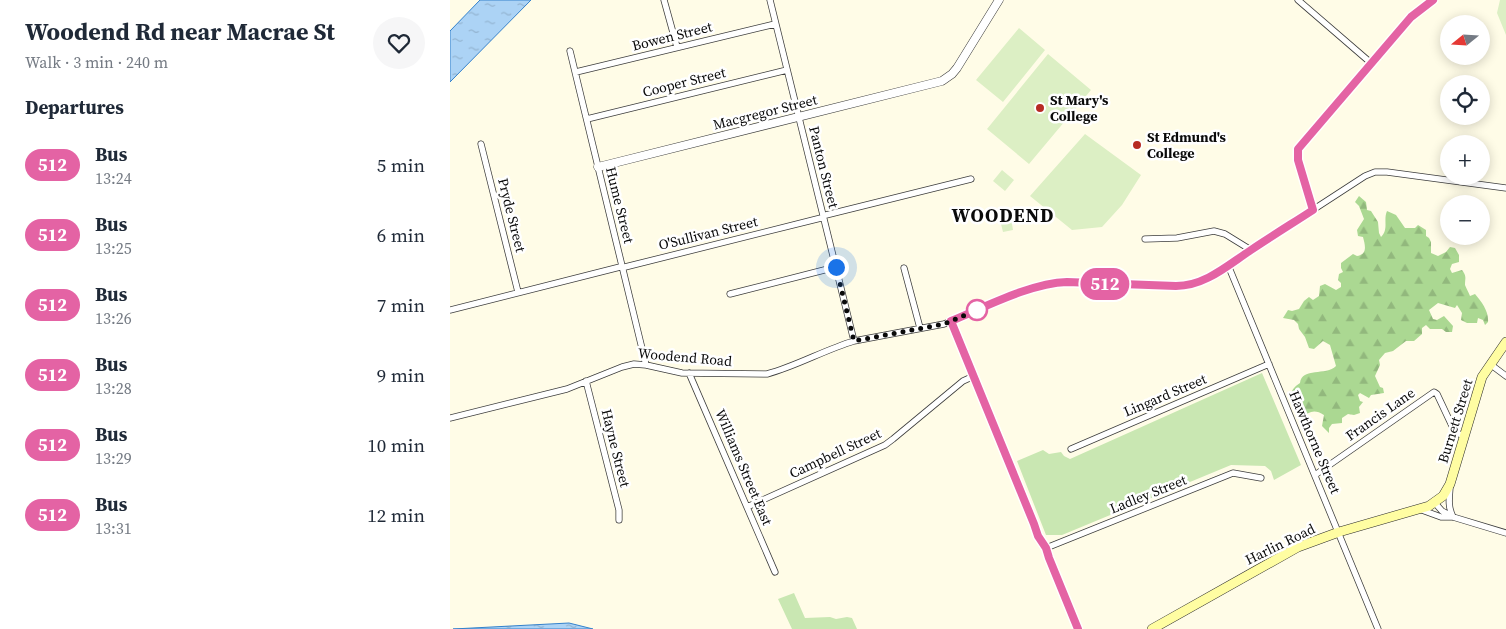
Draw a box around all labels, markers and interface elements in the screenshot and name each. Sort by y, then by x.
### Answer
text: Woodend Rd near Macrae St [25,15,335,48]
north arrow [1440,15,1490,65]
map controls [1440,15,1490,245]
street label: Bowen Street [630,16,715,56]
button: heart [373,17,425,69]
text: Walk · 3 min · 240 m [25,51,168,73]
street label: Cooper Street [640,62,728,102]
button: locate [1440,75,1490,125]
street label: Macgregor Street [711,89,820,135]
place label: St Mary's College [1050,90,1109,126]
text: Departures [25,94,124,120]
marker: St Mary's College [1034,102,1046,114]
street label: Panton Street [804,124,844,211]
place label: St Edmund's College [1147,127,1226,163]
button: + [1440,135,1490,185]
marker: St Edmund's College [1131,139,1143,151]
text: Bus [95,141,127,167]
text: 512 [38,152,67,177]
text: 5 min [377,152,425,178]
street label: Hume Street [601,165,639,246]
text: 13:24 [95,167,132,189]
street label: Pryde Street [493,176,531,255]
button: − [1440,195,1490,245]
district label: WOODEND [952,202,1054,228]
text: Bus [95,211,127,237]
street label: O'Sullivan Street [656,211,760,255]
text: 512 [38,222,67,247]
text: 6 min [377,222,425,248]
text: 13:25 [95,237,132,259]
your location [824,255,849,280]
line badge: 512 [1076,268,1134,300]
text: 512 [1090,271,1120,296]
text: Bus [95,281,127,307]
text: 512 [38,292,67,317]
text: 7 min [377,292,425,318]
unlabelled marker [966,299,988,321]
text: 13:26 [95,307,132,329]
street label: Woodend Road [637,343,733,371]
text: Bus [95,351,127,377]
text: 512 [38,362,67,387]
text: 9 min [377,362,425,388]
street label: Lingard Street [1120,368,1210,421]
street label: Burnett Street [1433,376,1477,465]
text: 13:28 [95,377,132,399]
street label: Francis Lane [1341,383,1419,445]
street label: Hawthorne Street [1284,387,1346,497]
street label: Williams Street East [710,406,778,529]
street label: Hayne Street [597,407,635,490]
text: Bus [95,421,127,447]
street label: Campbell Street [786,423,885,483]
text: 512 [38,432,67,457]
text: 10 min [367,432,425,458]
text: 13:29 [95,447,132,469]
street label: Ladley Street [1107,469,1190,518]
text: Bus [95,491,127,517]
text: 512 [38,502,67,527]
text: 12 min [367,502,425,528]
text: 13:31 [95,517,132,539]
street label: Harlin Road [1242,518,1318,570]

